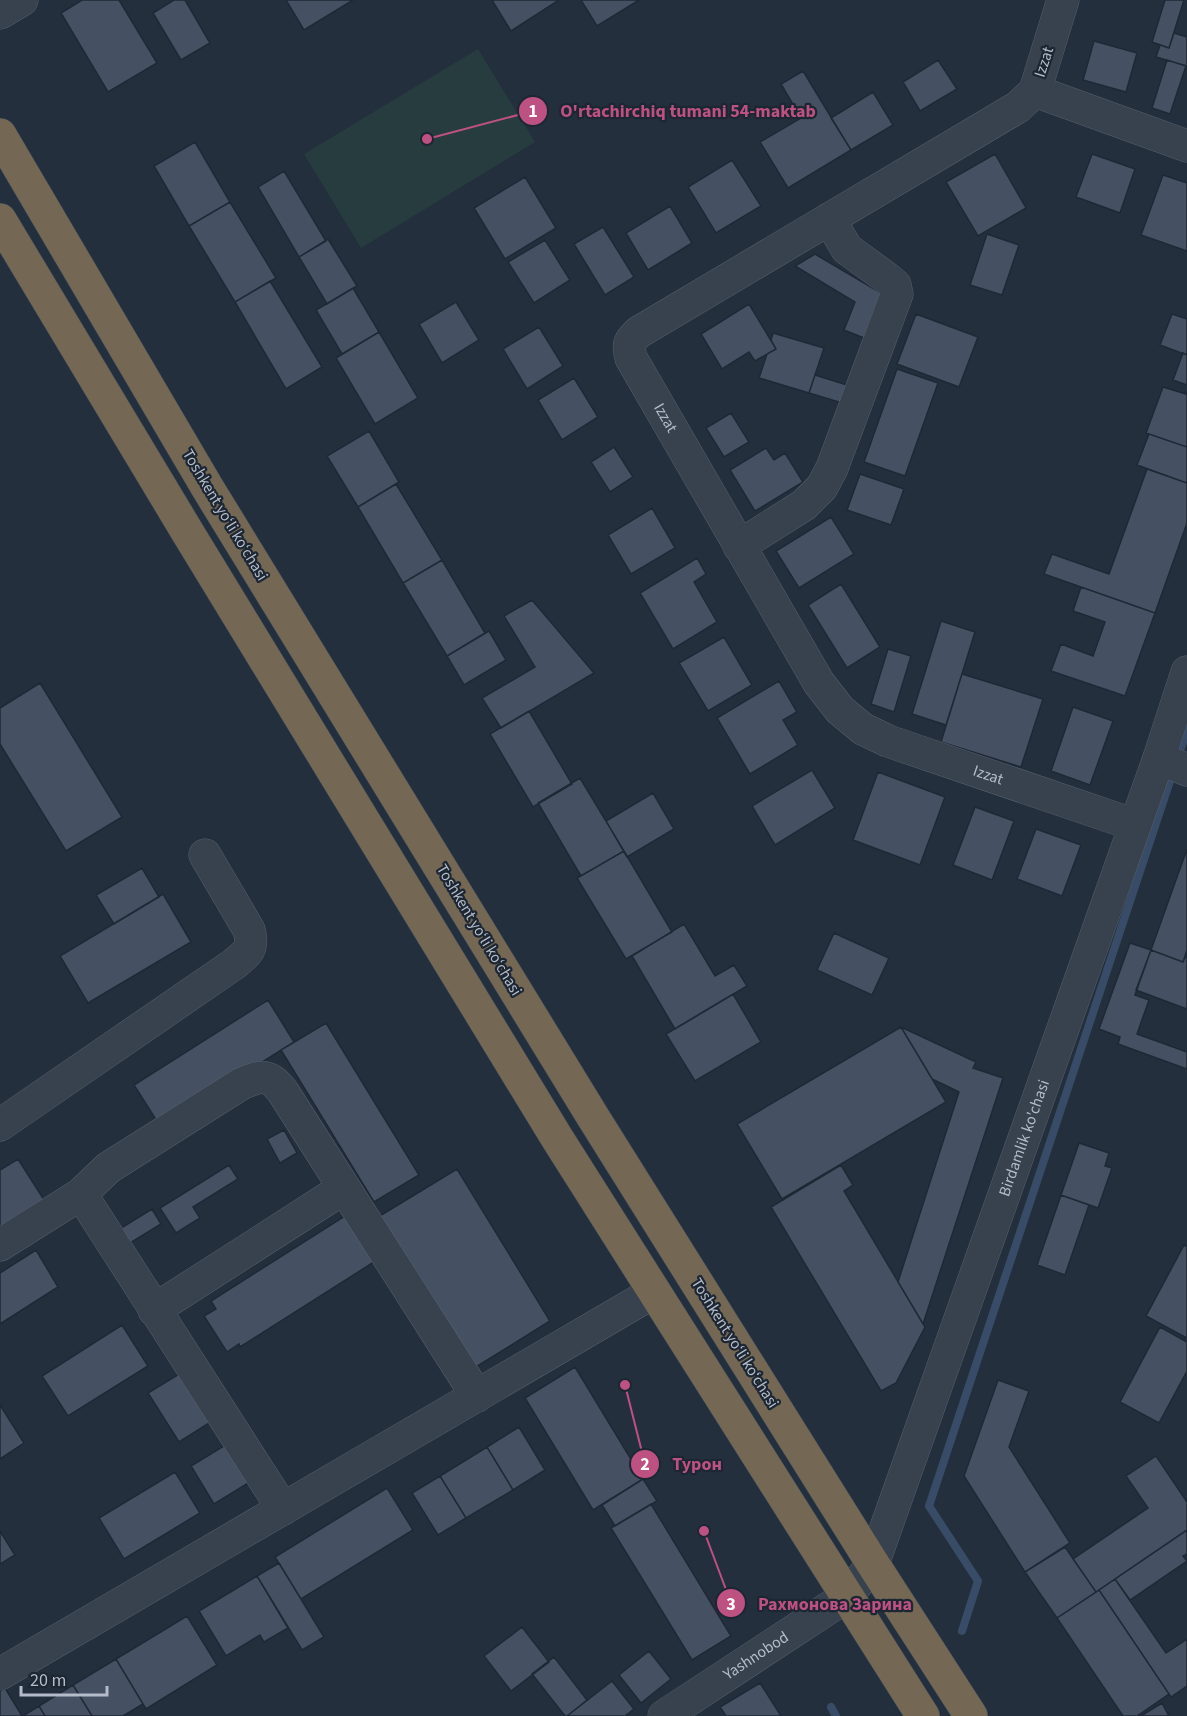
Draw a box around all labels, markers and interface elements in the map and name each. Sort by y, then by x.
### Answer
street label: Izzat [1029,43,1059,80]
callout: O'rtachirchiq tumani 54-maktab [518,93,828,129]
text: 1 [528,99,538,124]
text: O'rtachirchiq tumani 54-maktab [560,99,816,124]
street label: Izzat [648,399,683,437]
street label: Toshkent yo‘li ko‘chasi [177,445,273,585]
street label: Izzat [970,760,1007,791]
street label: Toshkent yo‘li ko‘chasi [431,860,527,1000]
street label: Birdamlik ko'chasi [993,1077,1055,1199]
street label: Toshkent yo‘li ko‘chasi [686,1274,784,1412]
callout: Турон [630,1446,733,1482]
text: 2 [640,1452,650,1477]
text: Турон [672,1452,722,1477]
callout: Рахмонова Зарина [716,1585,924,1621]
text: 3 [726,1592,736,1617]
text: Рахмонова Зарина [758,1592,912,1617]
street label: Yashnobod [718,1626,793,1686]
scale bar [21,1659,106,1697]
text: 20 m [30,1668,66,1693]

